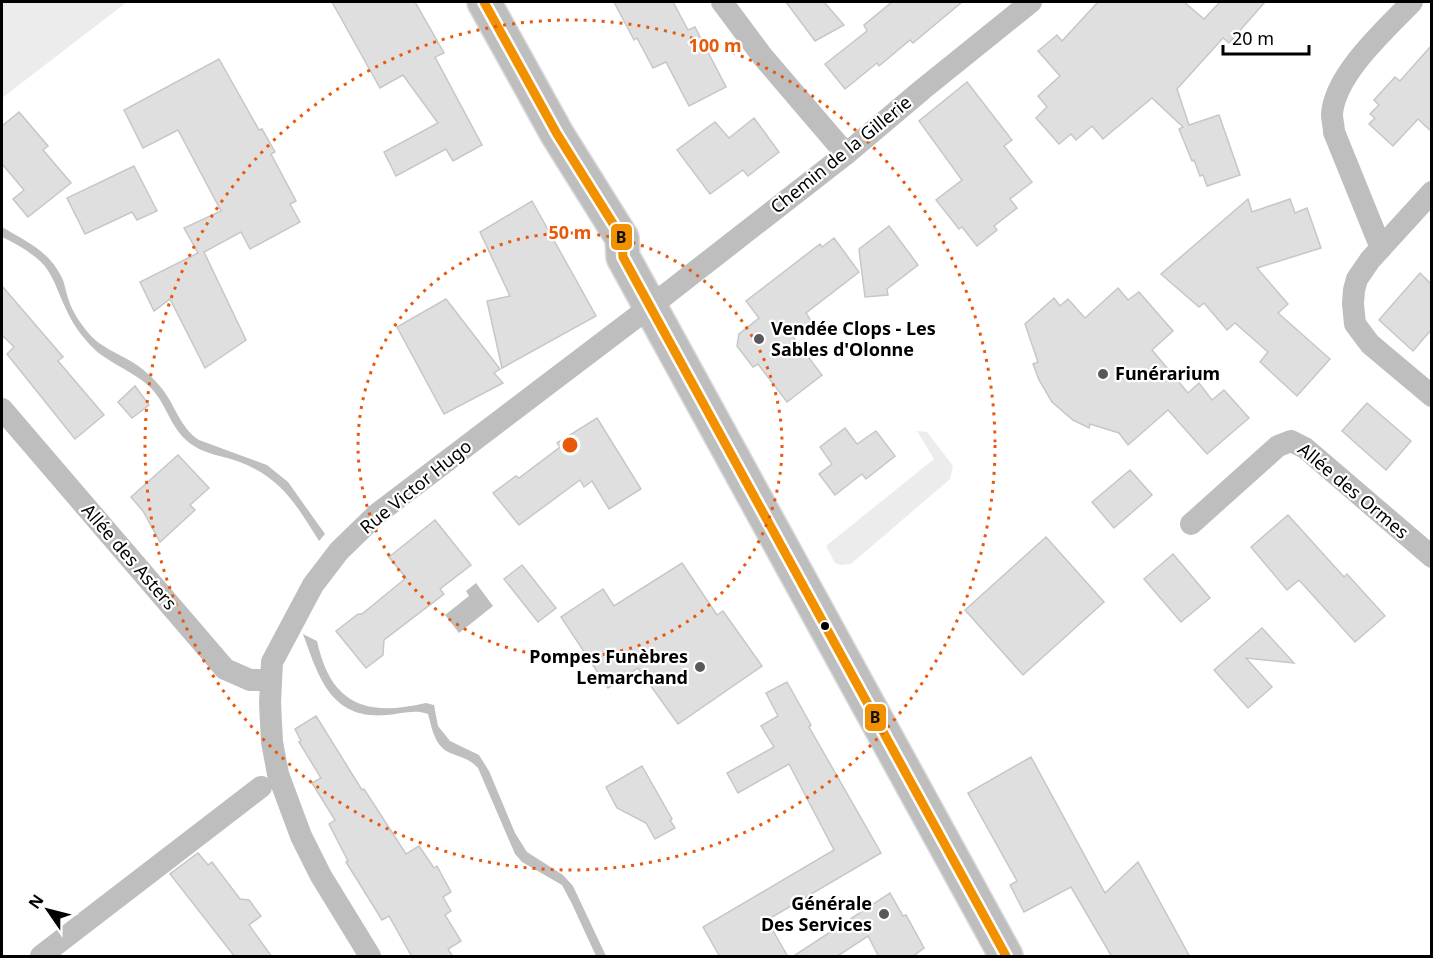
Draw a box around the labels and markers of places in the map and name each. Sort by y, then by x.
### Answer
place label: Vendée Clops - Les Sables d'Olonne [771,316,936,361]
marker: Vendée Clops - Les Sables d'Olonne [752,332,766,346]
place label: Funérarium [1115,361,1220,385]
marker: Funérarium [1096,367,1110,381]
centre of rings [560,435,580,455]
unlabelled marker [819,620,831,632]
place label: Pompes Funèbres Lemarchand [529,644,688,689]
marker: Pompes Funèbres Lemarchand [693,660,707,674]
place label: Générale Des Services [761,891,872,936]
marker: Générale Des Services [877,907,891,921]

